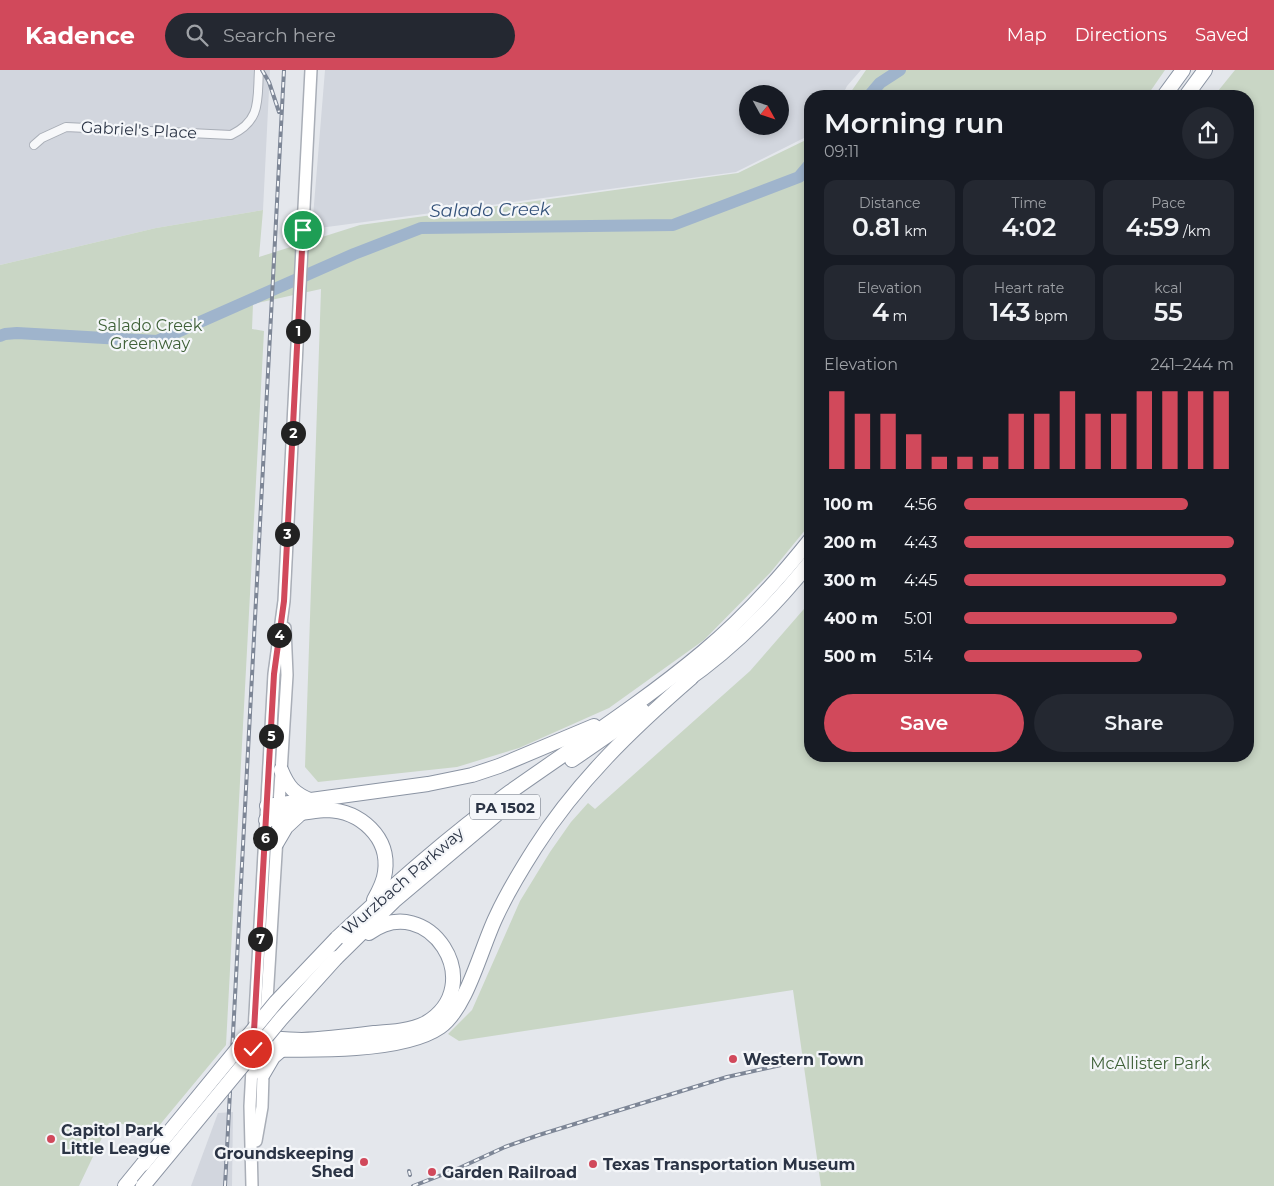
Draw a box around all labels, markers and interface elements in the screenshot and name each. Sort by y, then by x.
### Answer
search box [165,13,515,58]
text: Kadence [25,21,135,50]
icon: search [183,21,211,49]
text: Search here [223,24,336,47]
text: Map [1007,24,1047,46]
text: Directions [1075,24,1167,46]
text: Saved [1195,24,1249,46]
north arrow [739,85,789,135]
map controls [739,85,789,135]
text: Morning run [824,106,1004,140]
button: share [1182,107,1234,159]
street label: Gabriel's Place [80,117,198,143]
text: 09:11 [824,142,859,161]
text: Distance [859,194,920,212]
text: Time [1011,194,1047,212]
text: Pace [1151,194,1185,212]
water label: Salado Creek [429,198,552,222]
pin [282,209,324,251]
text: 0.81 [852,212,901,242]
text: 4:02 [1002,212,1056,242]
text: 4:59 [1126,212,1179,242]
icon: arrive [289,216,317,244]
text: km [901,222,927,240]
text: /km [1179,222,1211,240]
text: Elevation [857,279,922,297]
text: Heart rate [994,279,1064,297]
text: kcal [1154,279,1182,297]
text: 4 [872,297,889,327]
text: 143 [990,297,1031,327]
text: 55 [1154,297,1183,327]
text: m [889,307,907,325]
text: bpm [1031,307,1068,325]
park label: Salado Creek Greenway [98,316,203,353]
pin: 1 [286,318,310,344]
text: 1 [296,322,301,340]
text: Elevation [824,355,898,374]
text: 241–244 m [1150,355,1234,374]
pin: 2 [280,420,306,446]
text: 2 [289,424,298,442]
text: 100 m [824,495,873,514]
text: 4:56 [904,495,937,514]
pin: 3 [274,522,300,546]
text: 3 [283,525,292,543]
text: 200 m [824,533,876,552]
text: 4:43 [904,533,937,552]
text: 300 m [824,571,877,590]
text: 4:45 [904,571,938,590]
text: 400 m [824,609,878,628]
text: 5:01 [904,609,933,628]
pin: 4 [266,622,292,648]
text: 4 [275,626,284,644]
text: 500 m [824,647,877,666]
text: 5:14 [904,647,933,666]
button: Save [824,694,1024,752]
button: Share [1034,694,1234,752]
pin: 5 [258,724,284,748]
text: 5 [267,727,276,745]
road number: PA 1502 [470,794,540,820]
street label: Wurzbach Parkway [338,823,468,939]
pin: 6 [252,826,278,850]
text: 6 [261,829,270,847]
pin: 7 [248,926,272,952]
text: 7 [256,930,265,948]
pin [232,1028,274,1070]
icon: check [239,1035,267,1063]
place label: Western Town [743,1050,864,1069]
marker: Western Town [727,1053,739,1065]
park label: McAllister Park [1090,1054,1210,1073]
place label: Capitol Park Little League [61,1121,170,1158]
marker: Capitol Park Little League [45,1133,57,1145]
place label: Groundskeeping Shed [214,1144,354,1181]
place label: Texas Transportation Museum [603,1155,855,1174]
marker: Groundskeeping Shed [358,1156,370,1168]
marker: Texas Transportation Museum [587,1158,599,1170]
place label: Garden Railroad [442,1163,577,1182]
marker: Garden Railroad [426,1166,438,1178]

